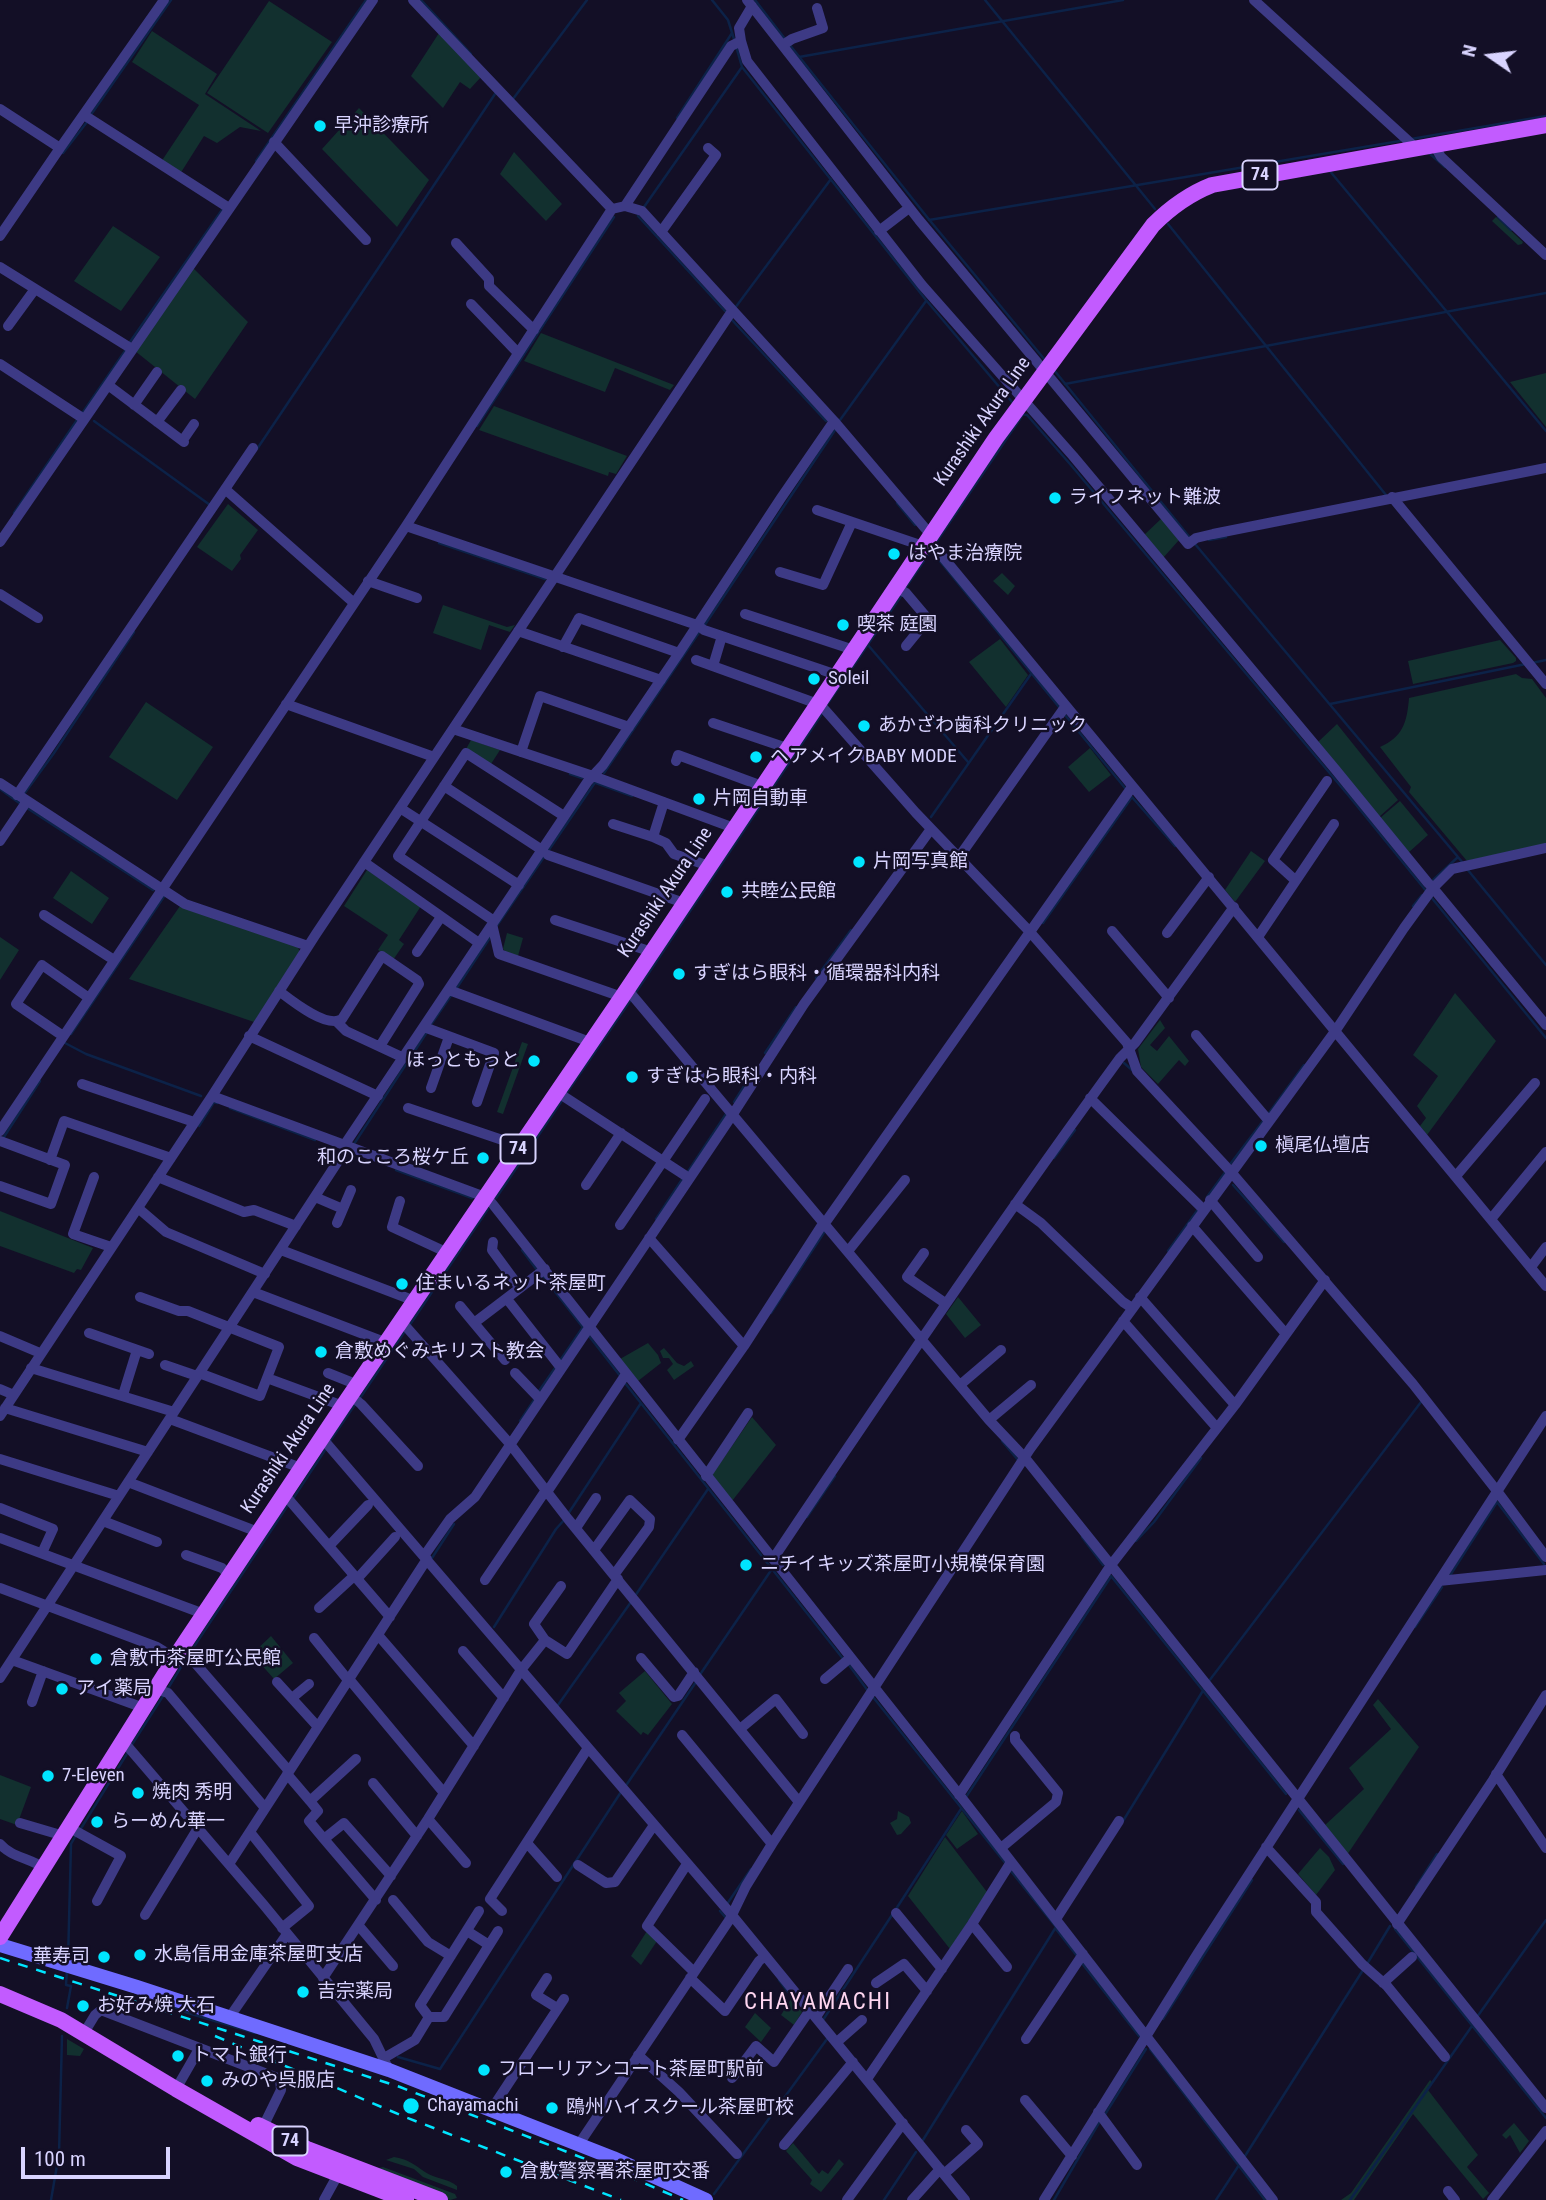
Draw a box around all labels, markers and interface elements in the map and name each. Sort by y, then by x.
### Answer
north arrow [1455,21,1525,91]
text: N [1457,42,1482,59]
place label: 早沖診療所 [334,115,429,137]
marker: 早沖診療所 [312,118,328,134]
road number: 74 [1242,160,1278,190]
street label: Kurashiki Akura Line [930,353,1036,491]
place label: ライフネット難波 [1069,487,1221,509]
marker: ライフネット難波 [1047,490,1063,506]
place label: はやま治療院 [908,543,1022,565]
marker: はやま治療院 [886,546,902,562]
place label: 喫茶 庭園 [857,614,937,636]
marker: 喫茶 庭園 [835,617,851,633]
place label: Soleil [828,668,869,690]
marker: Soleil [806,671,822,687]
place label: あかざわ歯科クリニック [878,715,1087,737]
marker: あかざわ歯科クリニック [856,718,872,734]
place label: ヘアメイクBABY MODE [770,746,957,768]
marker: ヘアメイクBABY MODE [748,749,764,765]
place label: 片岡自動車 [713,788,808,810]
marker: 片岡自動車 [691,791,707,807]
street label: Kurashiki Akura Line [614,823,718,963]
place label: 片岡写真館 [873,851,968,873]
marker: 片岡写真館 [851,854,867,870]
place label: 共睦公民館 [741,881,836,903]
marker: 共睦公民館 [719,884,735,900]
place label: すぎはら眼科・循環器科内科 [693,963,940,985]
marker: すぎはら眼科・循環器科内科 [671,966,687,982]
place label: ほっともっと [406,1050,520,1072]
marker: ほっともっと [526,1053,542,1069]
place label: すぎはら眼科・内科 [646,1066,817,1088]
marker: すぎはら眼科・内科 [624,1069,640,1085]
road number: 74 [500,1134,536,1164]
place label: 槇尾仏壇店 [1275,1135,1370,1157]
marker: 槇尾仏壇店 [1253,1138,1269,1154]
place label: 和のこころ桜ケ丘 [317,1147,469,1169]
marker: 和のこころ桜ケ丘 [475,1150,491,1166]
place label: 住まいるネット茶屋町 [416,1273,606,1295]
marker: 住まいるネット茶屋町 [394,1276,410,1292]
place label: 倉敷めぐみキリスト教会 [335,1341,544,1363]
marker: 倉敷めぐみキリスト教会 [313,1344,329,1360]
street label: Kurashiki Akura Line [237,1379,341,1519]
place label: ニチイキッズ茶屋町小規模保育園 [760,1554,1045,1576]
marker: ニチイキッズ茶屋町小規模保育園 [738,1557,754,1573]
place label: 倉敷市茶屋町公民館 [110,1648,281,1670]
marker: 倉敷市茶屋町公民館 [88,1651,104,1667]
place label: アイ薬局 [76,1678,152,1700]
marker: アイ薬局 [54,1681,70,1697]
place label: 7-Eleven [62,1765,125,1787]
marker: 7-Eleven [40,1768,56,1784]
place label: 焼肉 秀明 [152,1782,232,1804]
marker: 焼肉 秀明 [130,1785,146,1801]
place label: らーめん華一 [111,1811,225,1833]
marker: らーめん華一 [89,1814,105,1830]
place label: 水島信用金庫茶屋町支店 [154,1944,363,1966]
place label: 華寿司 [33,1946,90,1968]
marker: 水島信用金庫茶屋町支店 [132,1947,148,1963]
marker: 華寿司 [96,1949,112,1965]
place label: 吉宗薬局 [317,1981,393,2003]
marker: 吉宗薬局 [295,1984,311,2000]
district label: CHAYAMACHI [745,1989,891,2017]
place label: お好み焼 大石 [97,1995,215,2017]
marker: お好み焼 大石 [75,1998,91,2014]
place label: トマト銀行 [192,2045,287,2067]
marker: トマト銀行 [170,2048,186,2064]
place label: フローリアンコート茶屋町駅前 [498,2059,764,2081]
marker: フローリアンコート茶屋町駅前 [476,2062,492,2078]
place label: みのや呉服店 [221,2070,335,2092]
marker: みのや呉服店 [199,2073,215,2089]
place label: Chayamachi [427,2095,519,2117]
marker: Chayamachi [401,2096,421,2116]
place label: 鴎州ハイスクール茶屋町校 [566,2097,794,2119]
marker: 鴎州ハイスクール茶屋町校 [544,2100,560,2116]
road number: 74 [272,2126,308,2155]
scale bar [24,2134,173,2178]
text: 100 m [34,2147,86,2171]
place label: 倉敷警察署茶屋町交番 [520,2161,710,2183]
marker: 倉敷警察署茶屋町交番 [498,2164,514,2180]

